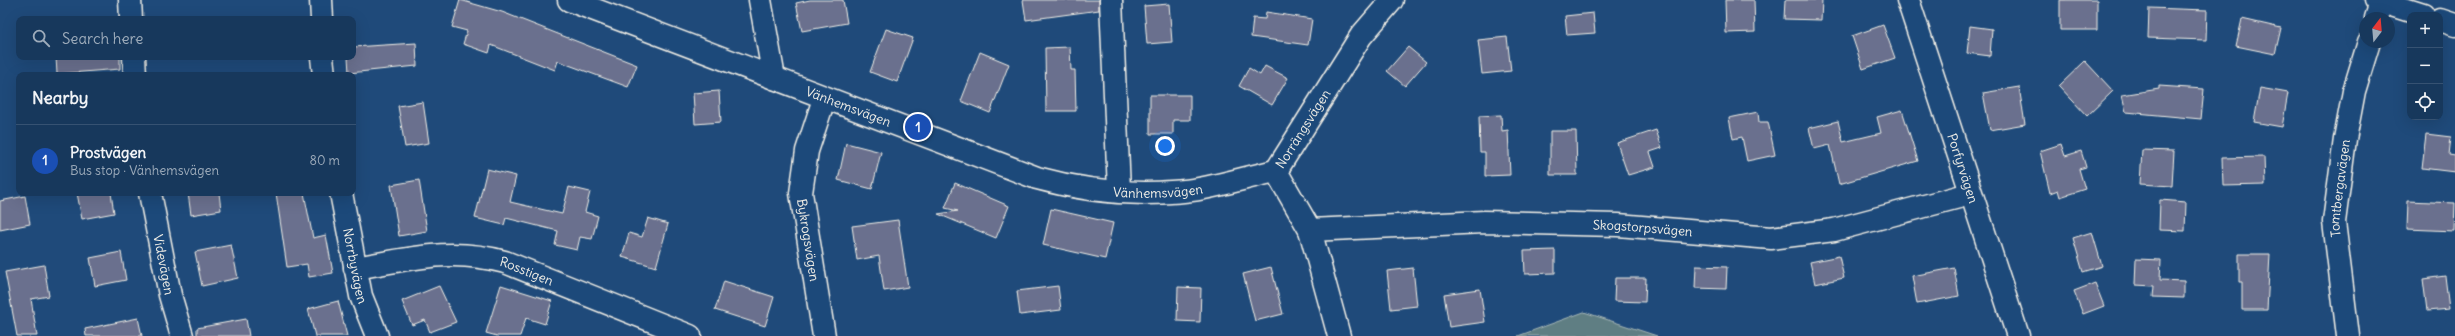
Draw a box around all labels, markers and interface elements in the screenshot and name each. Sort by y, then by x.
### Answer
north arrow [2359,12,2395,48]
map controls [2407,12,2443,120]
button: + [2407,12,2443,48]
search box [16,16,356,60]
icon: search [30,27,52,49]
text: Search here [62,29,143,48]
button: − [2407,48,2443,84]
street label: Vänhemsvägen [803,82,894,130]
button: locate [2407,84,2443,120]
street label: Norrängsvägen [1271,86,1334,171]
text: Nearby [32,87,88,109]
pin: 1 [905,112,931,142]
street label: Porfyrvägen [1944,131,1983,206]
your location [1155,136,1175,156]
street label: Tomtbergavägen [2325,138,2353,238]
text: Prostvägen [70,143,146,162]
text: 1 [42,152,48,169]
text: 80 m [309,152,340,169]
text: Bus stop · Vänhemsvägen [70,162,219,179]
street label: Vänhemsvägen [1112,180,1205,201]
street label: Bykrogsvägen [793,197,823,283]
street label: Skogstorpsvägen [1593,216,1694,240]
street label: Norrbyvägen [339,226,372,307]
street label: Videvägen [150,233,178,297]
street label: Rosstigen [498,253,556,289]

